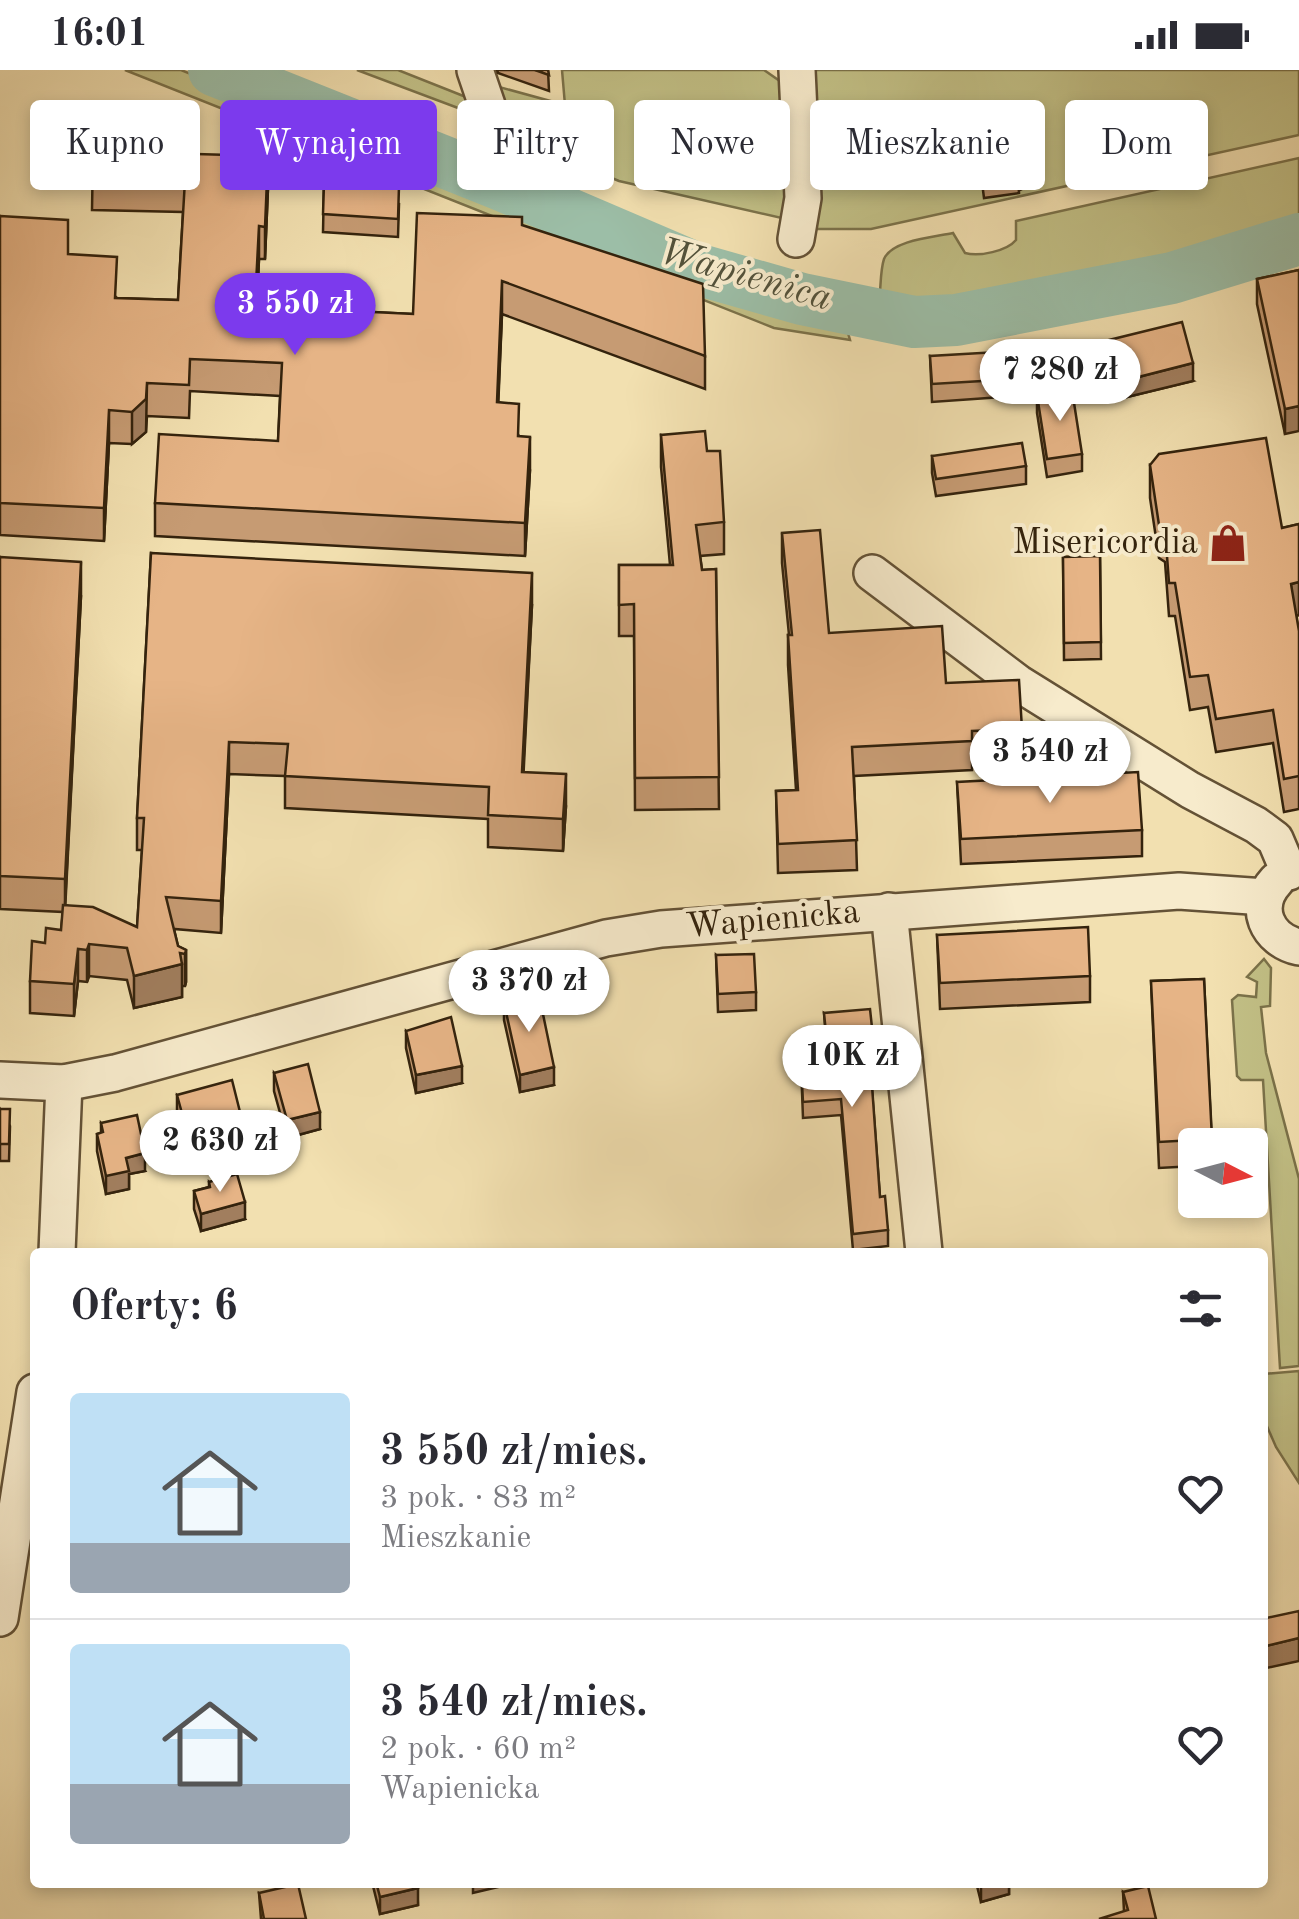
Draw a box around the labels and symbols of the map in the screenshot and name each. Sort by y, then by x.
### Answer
water label: Wapienica [654,233,836,319]
pin: 3 550 zł [192,273,398,358]
pin: 7 280 zł [957,339,1163,424]
shop icon: Misericordia [1207,522,1249,564]
place label: Misericordia [1012,526,1198,561]
pin: 3 540 zł [947,721,1153,806]
street label: Wapienicka [684,895,862,945]
pin: 3 370 zł [426,950,632,1035]
pin: 10K zł [771,1025,933,1110]
pin: 2 630 zł [117,1110,323,1195]
north arrow [1178,1128,1268,1218]

